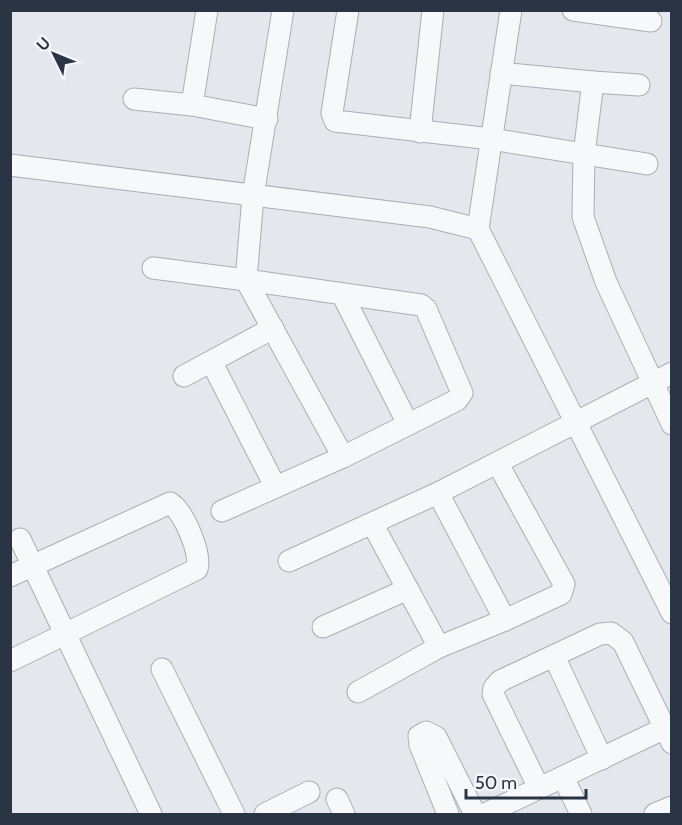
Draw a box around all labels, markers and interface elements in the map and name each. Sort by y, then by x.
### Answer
north arrow [24,24,84,84]
text: U [33,33,54,55]
scale bar [466,762,586,800]
text: 50 m [475,772,517,794]

